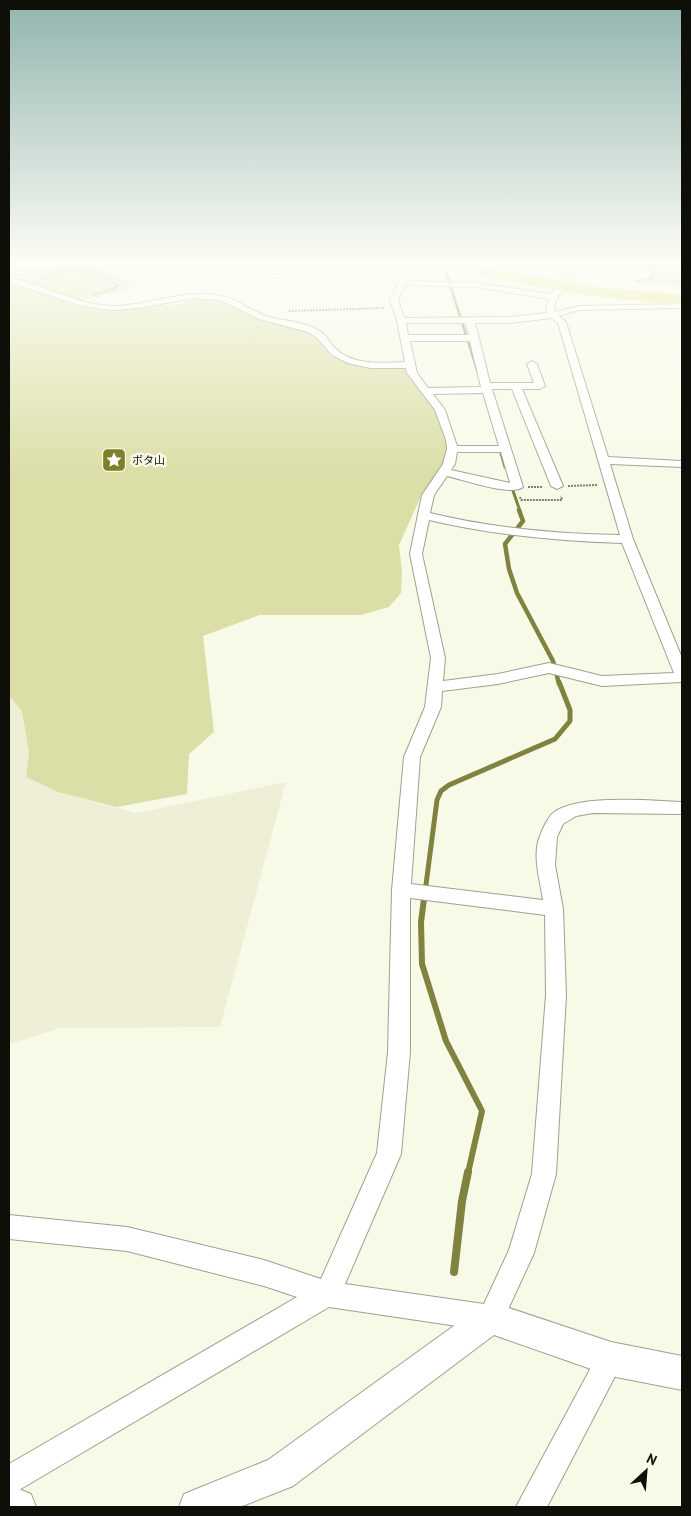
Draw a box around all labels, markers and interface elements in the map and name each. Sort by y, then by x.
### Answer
place icon: ボタ山 [101,447,127,473]
place label: ボタ山 [132,453,165,467]
north arrow [621,1446,671,1496]
text: N [644,1449,660,1469]

